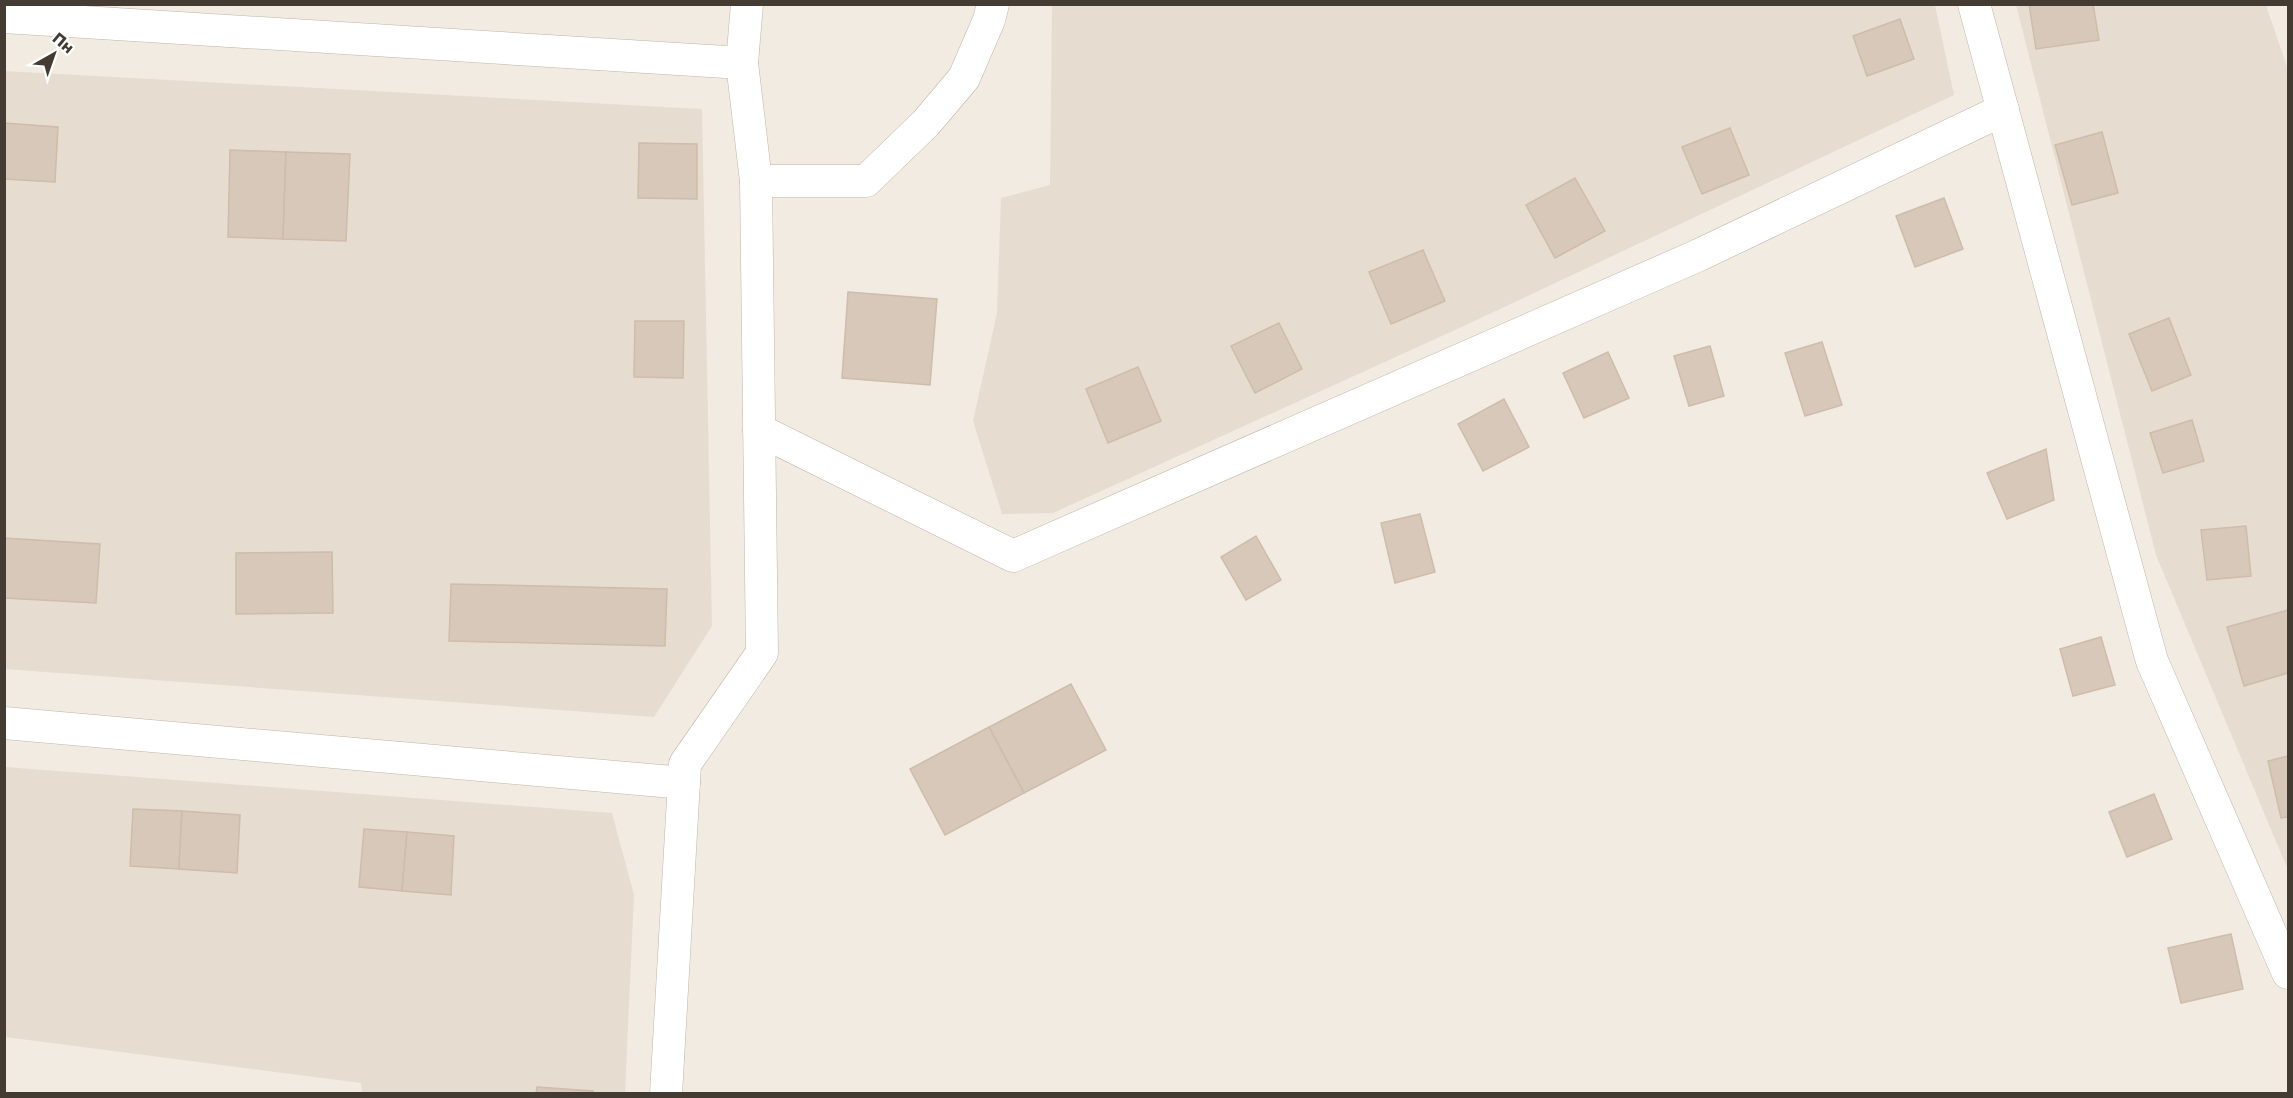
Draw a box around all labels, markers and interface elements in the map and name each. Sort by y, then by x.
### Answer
north arrow [24,24,84,84]
text: Пн [49,28,78,57]

